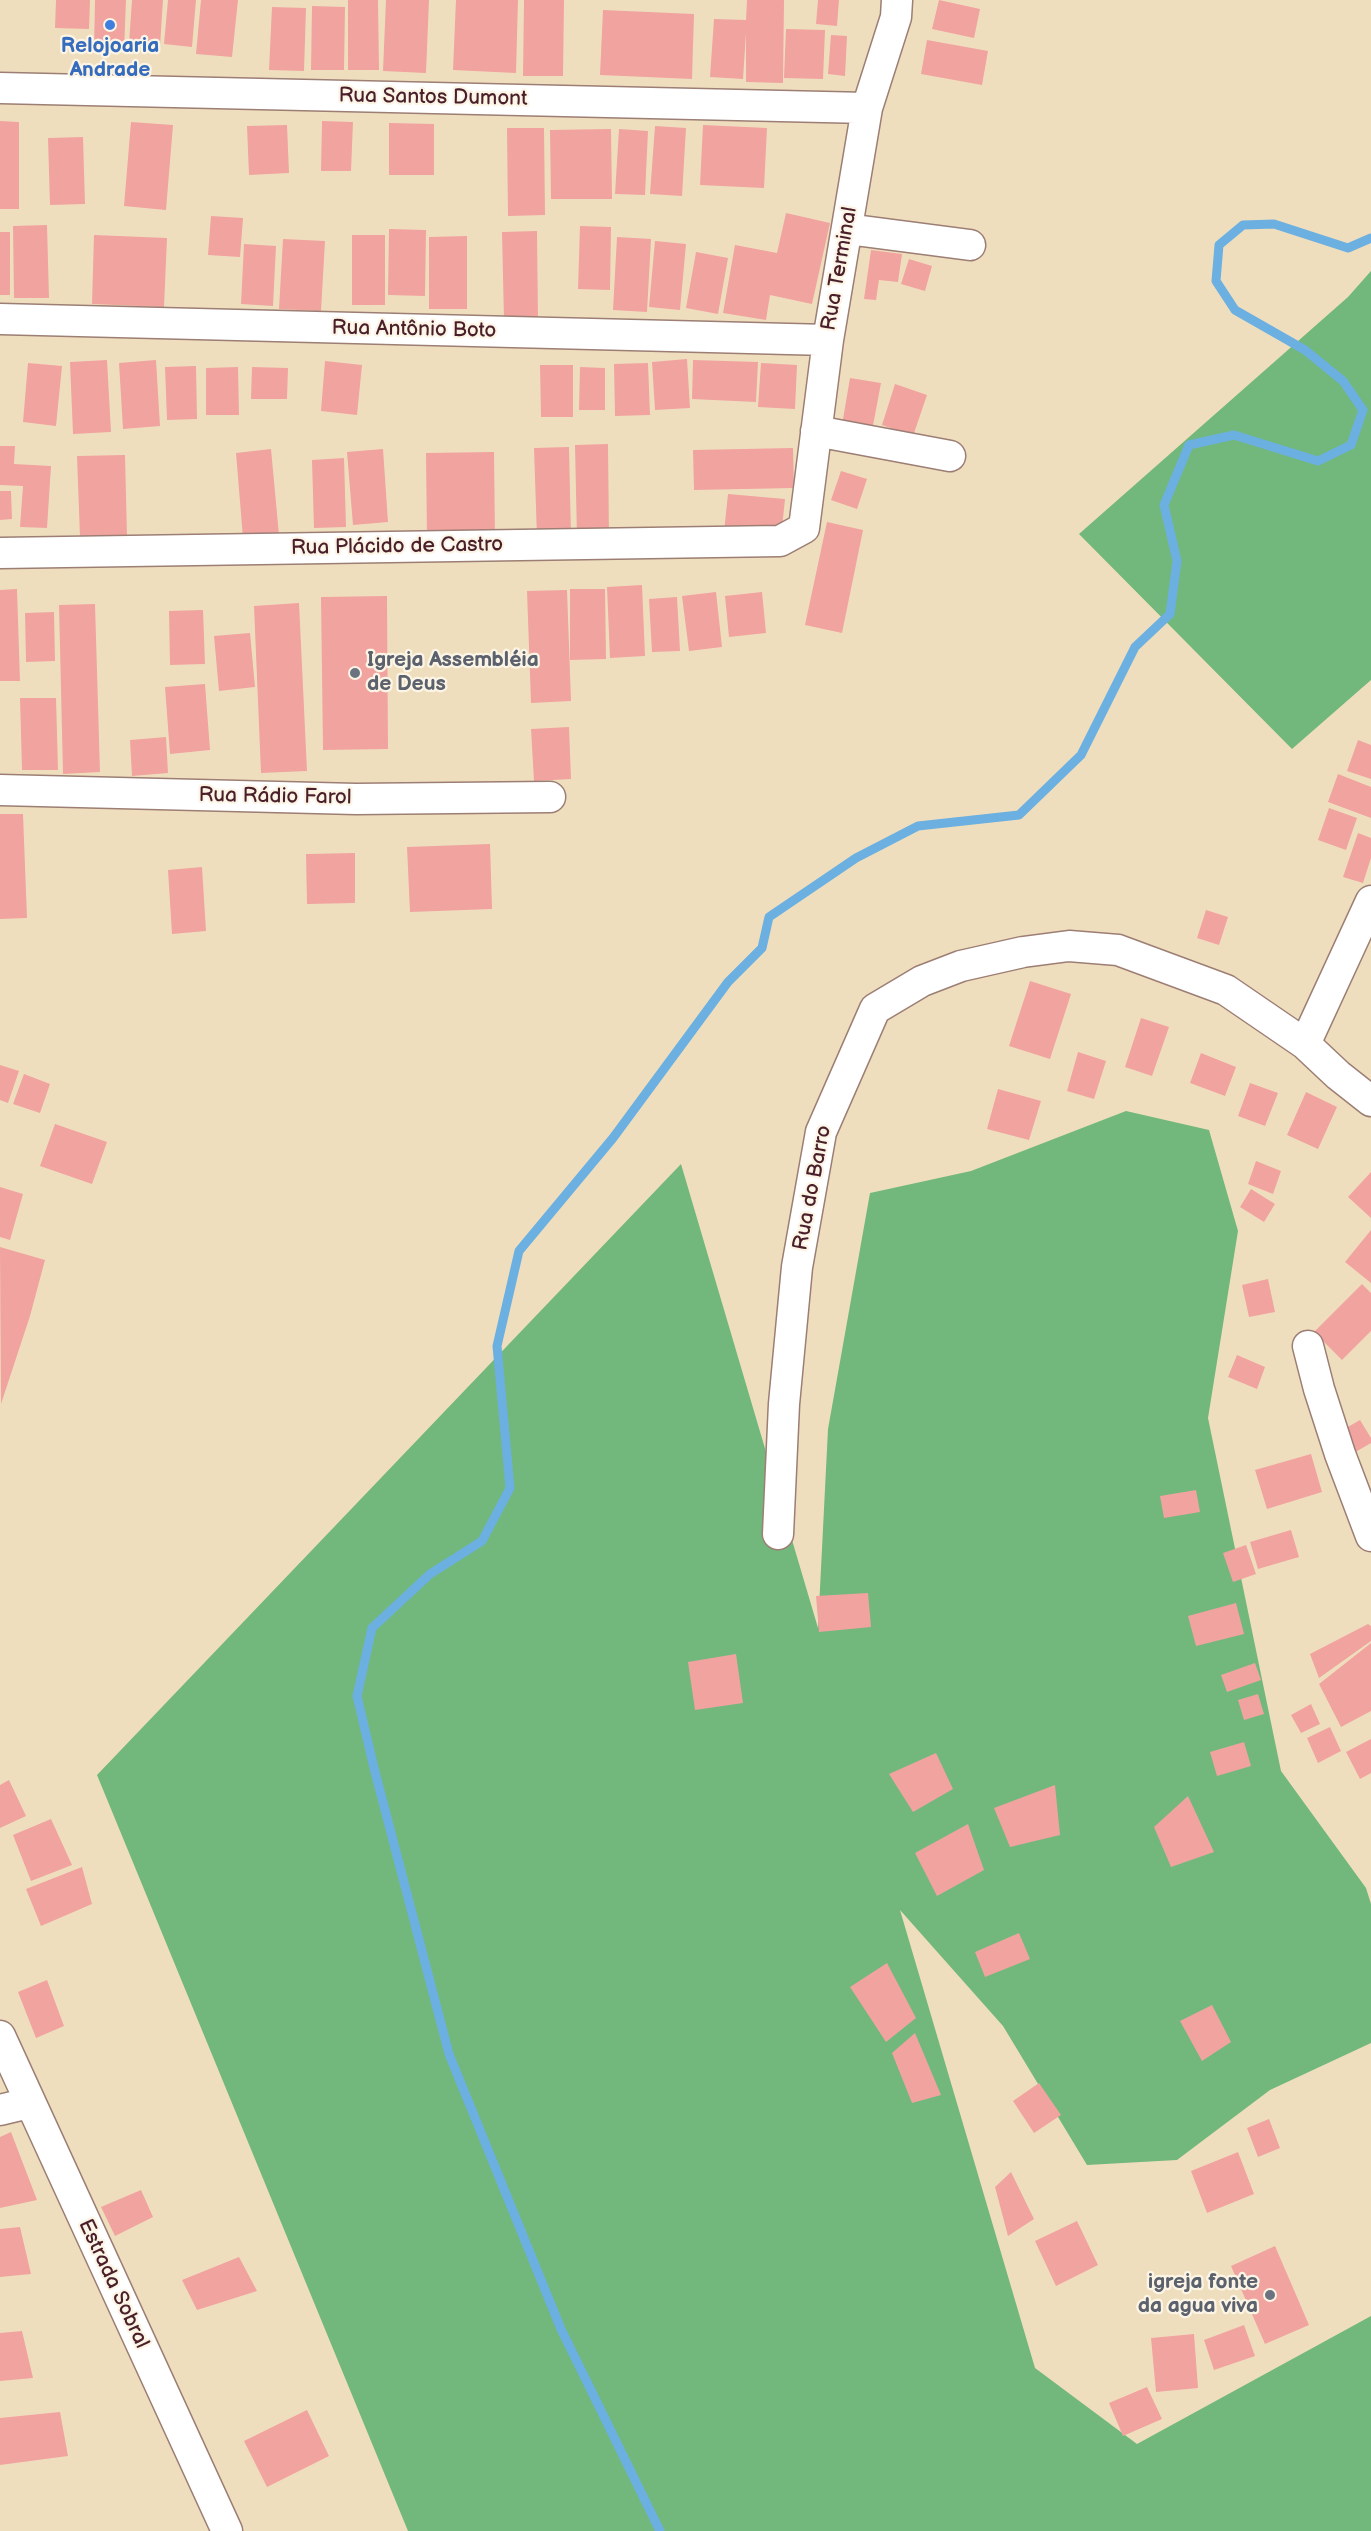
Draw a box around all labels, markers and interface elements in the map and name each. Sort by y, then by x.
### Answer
marker: Relojoaria Andrade [103,18,117,32]
place label: Relojoaria Andrade [61,34,159,84]
street label: Rua Santos Dumont [338,84,528,112]
street label: Rua Terminal [817,205,863,333]
street label: Rua Antônio Boto [331,316,497,344]
street label: Rua Plácido de Castro [291,533,503,561]
place label: Igreja Assembléia de Deus [367,648,539,698]
marker: Igreja Assembléia de Deus [348,666,362,680]
street label: Rua Rádio Farol [198,783,352,811]
street label: Rua do Barro [789,1123,837,1253]
street label: Estrada Sobral [72,2215,154,2353]
place label: igreja fonte da agua viva [1138,2270,1258,2320]
marker: igreja fonte da agua viva [1263,2288,1277,2302]

